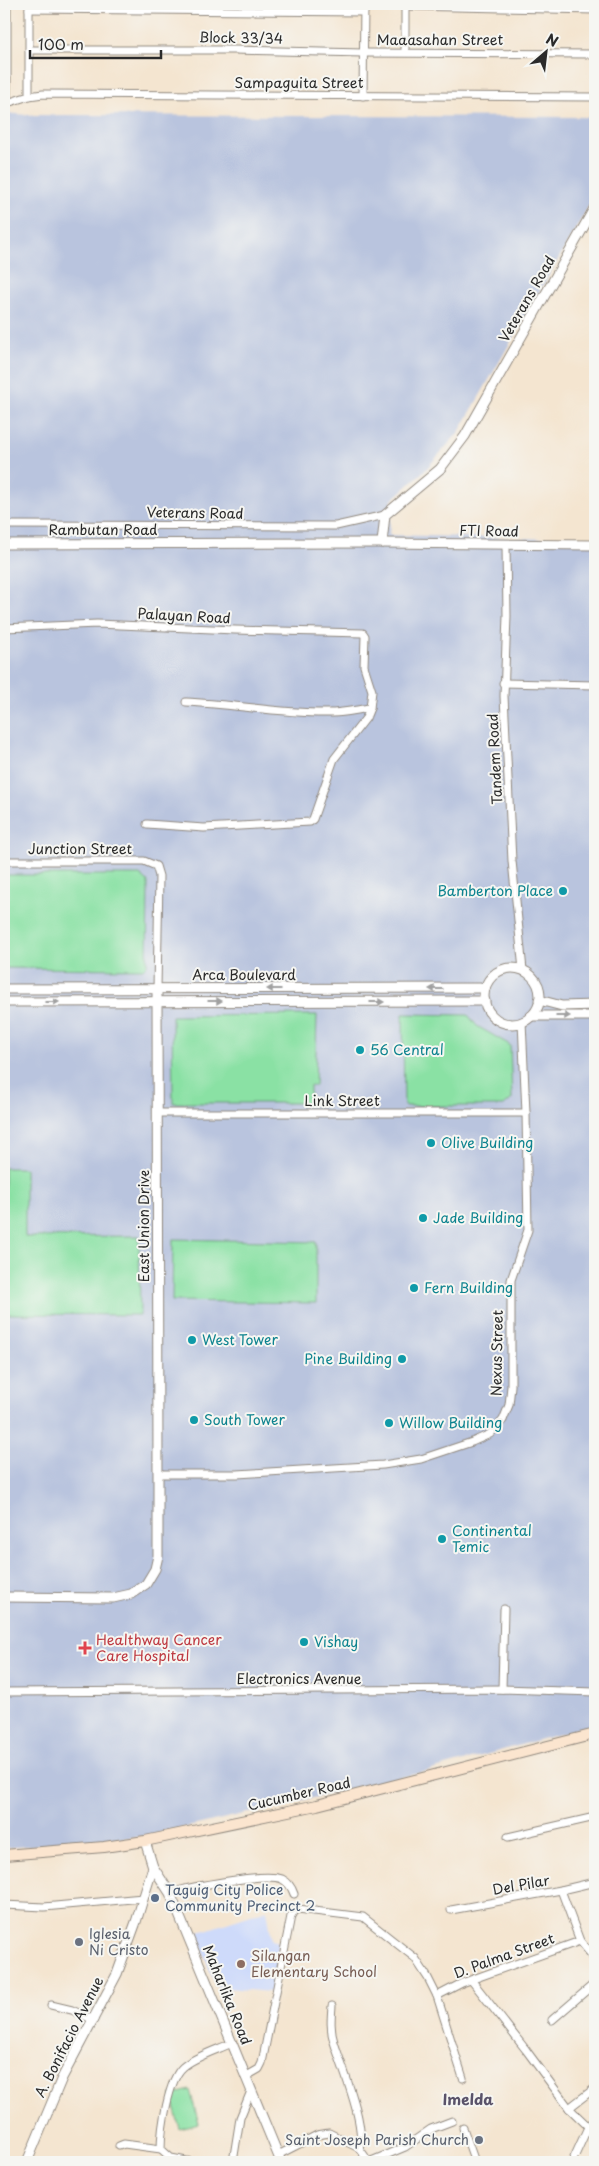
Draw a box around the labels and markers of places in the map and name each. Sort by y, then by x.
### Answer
place label: Bamberton Place [437,880,553,901]
marker: Bamberton Place [557,885,569,897]
place label: 56 Central [370,1039,444,1060]
marker: 56 Central [354,1044,366,1056]
place label: Olive Building [441,1132,533,1153]
marker: Olive Building [425,1137,437,1149]
place label: Jade Building [433,1207,523,1228]
marker: Jade Building [417,1212,429,1224]
place label: Fern Building [424,1277,513,1298]
marker: Fern Building [408,1282,420,1294]
place label: West Tower [202,1329,278,1350]
marker: West Tower [186,1334,198,1346]
place label: Pine Building [304,1348,392,1369]
marker: Pine Building [396,1353,408,1365]
place label: South Tower [204,1409,286,1430]
place label: Willow Building [399,1412,502,1433]
marker: South Tower [188,1414,200,1426]
marker: Willow Building [383,1417,395,1429]
place label: Continental Temic [452,1520,532,1557]
marker: Continental Temic [436,1533,448,1545]
place label: Healthway Cancer Care Hospital [96,1629,222,1666]
place label: Vishay [314,1631,358,1652]
marker: Vishay [298,1636,310,1648]
marker: Healthway Cancer Care Hospital [78,1641,92,1655]
place label: Taguig City Police Community Precinct 2 [165,1879,315,1916]
marker: Taguig City Police Community Precinct 2 [149,1892,161,1904]
place label: Iglesia Ni Cristo [89,1923,149,1960]
marker: Iglesia Ni Cristo [73,1936,85,1948]
place label: Silangan Elementary School [251,1945,377,1982]
marker: Silangan Elementary School [235,1958,247,1970]
place label: Saint Joseph Parish Church [285,2129,469,2150]
marker: Saint Joseph Parish Church [473,2134,485,2146]

